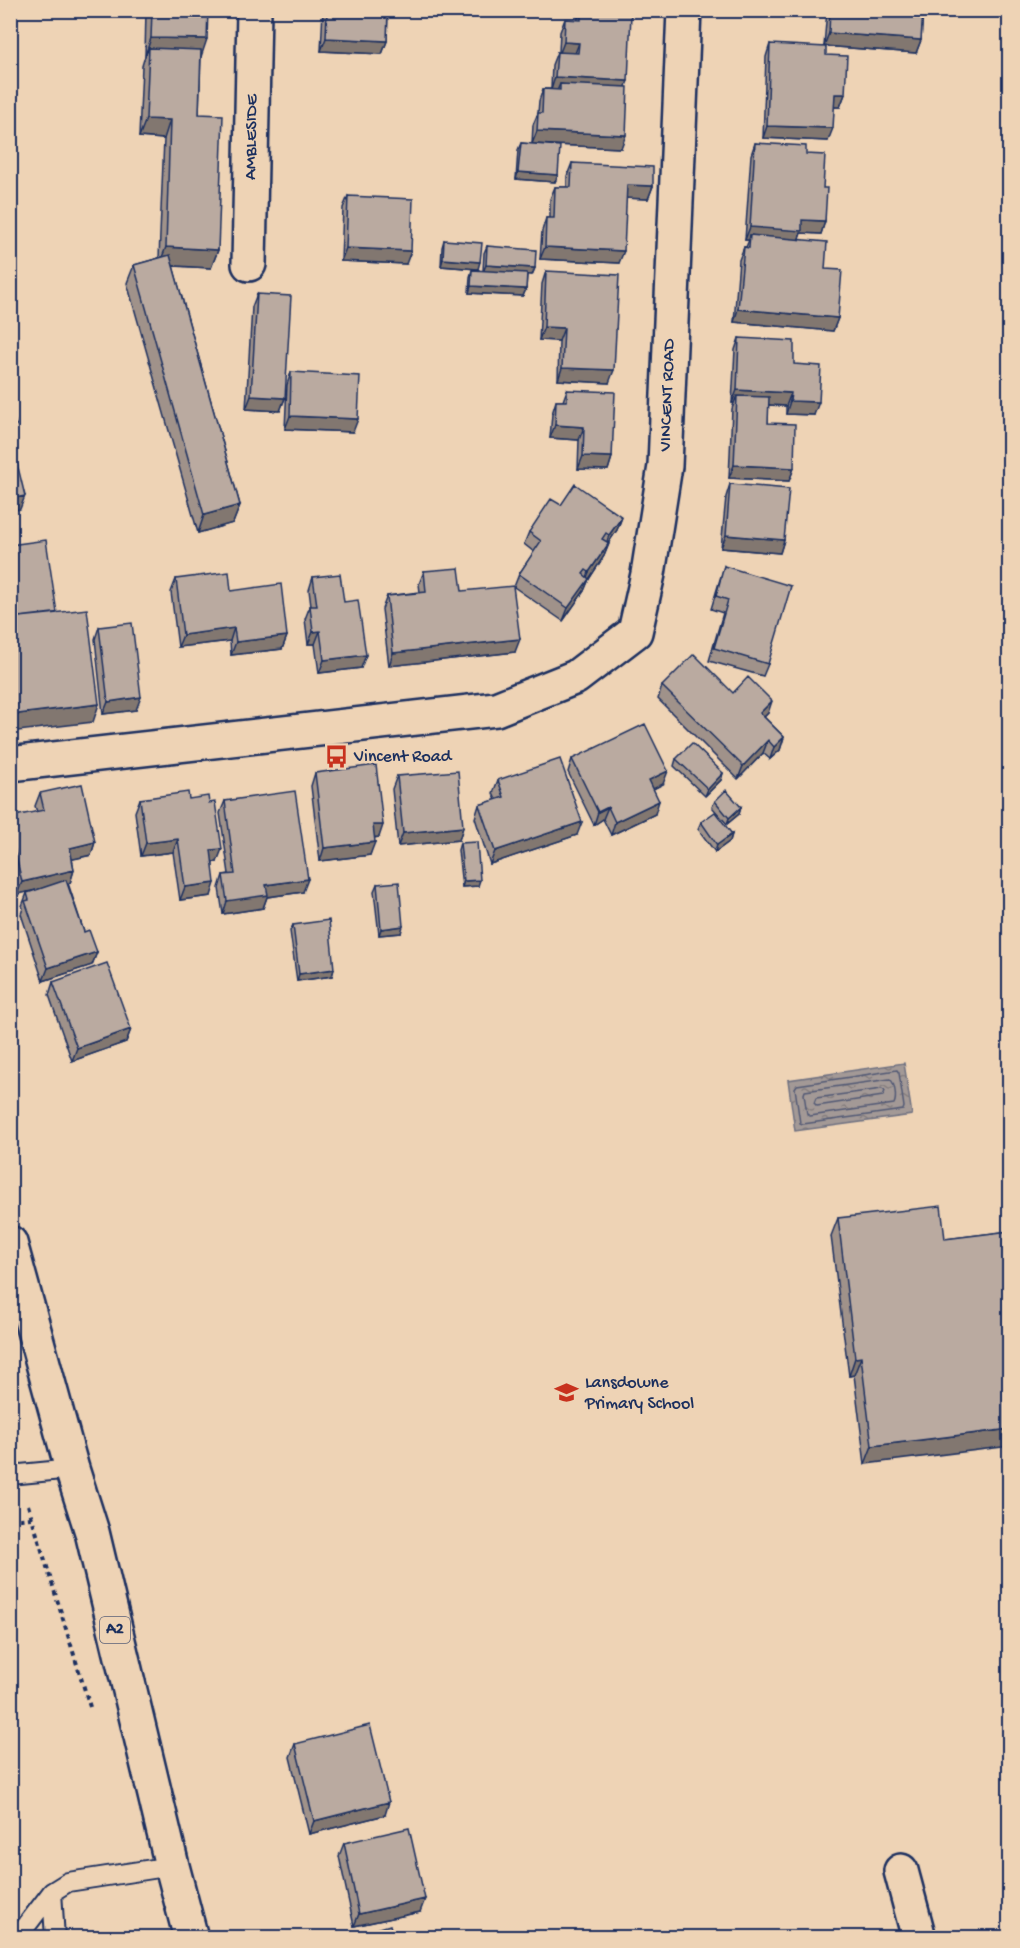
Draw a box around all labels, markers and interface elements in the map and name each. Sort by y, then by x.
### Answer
street label: AMBLESIDE [241,93,263,180]
street label: VINCENT ROAD [656,338,680,453]
bus stop icon: Vincent Road [323,744,349,770]
place label: Vincent Road [353,747,453,768]
place label: Lansdowne Primary School [584,1373,694,1415]
school or university icon: Lansdowne Primary School [554,1380,580,1406]
road number: A2 [100,1617,130,1643]

